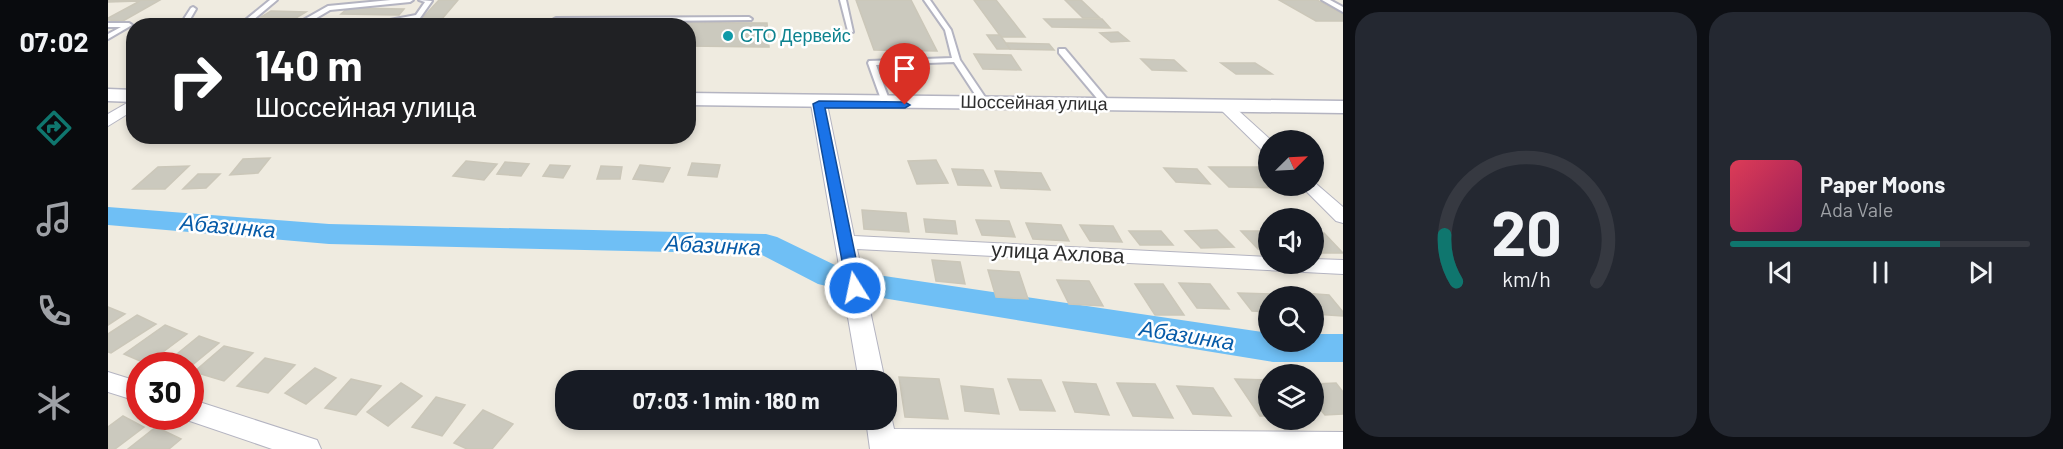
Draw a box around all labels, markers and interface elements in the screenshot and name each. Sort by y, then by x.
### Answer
place label: СТО Дервейс [740,24,851,46]
text: 07:02 [19,25,89,57]
marker: СТО Дервейс [721,29,735,43]
text: 140 m [255,39,363,89]
icon: right [156,42,234,120]
pin [879,43,930,105]
icon: arrive [888,52,921,85]
text: Шоссейная улица [255,90,476,122]
street label: Шоссейная улица [960,90,1109,114]
icon: directions [33,107,75,149]
north arrow [1258,130,1324,196]
map controls [1258,130,1324,430]
text: Paper Moons [1820,171,1945,197]
text: 20 [1491,194,1561,268]
text: Ada Vale [1820,197,1893,221]
icon: music [33,198,75,240]
water label: Абазинка [177,208,277,242]
button: sound [1258,208,1324,274]
water label: Абазинка [663,228,762,259]
street label: улица Ахлова [991,236,1126,267]
position arrow [823,256,887,320]
icon: previous [1764,256,1797,289]
icon: pause [1864,256,1897,289]
icon: next [1964,256,1997,289]
text: km/h [1502,266,1550,291]
button: search [1258,286,1324,352]
icon: phone [33,290,75,332]
water label: Абазинка [1136,313,1236,354]
speed limit sign: 30 [126,352,204,430]
button: layers [1258,364,1324,430]
icon: climate [33,382,75,424]
text: 07:03 · 1 min · 180 m [632,387,820,413]

